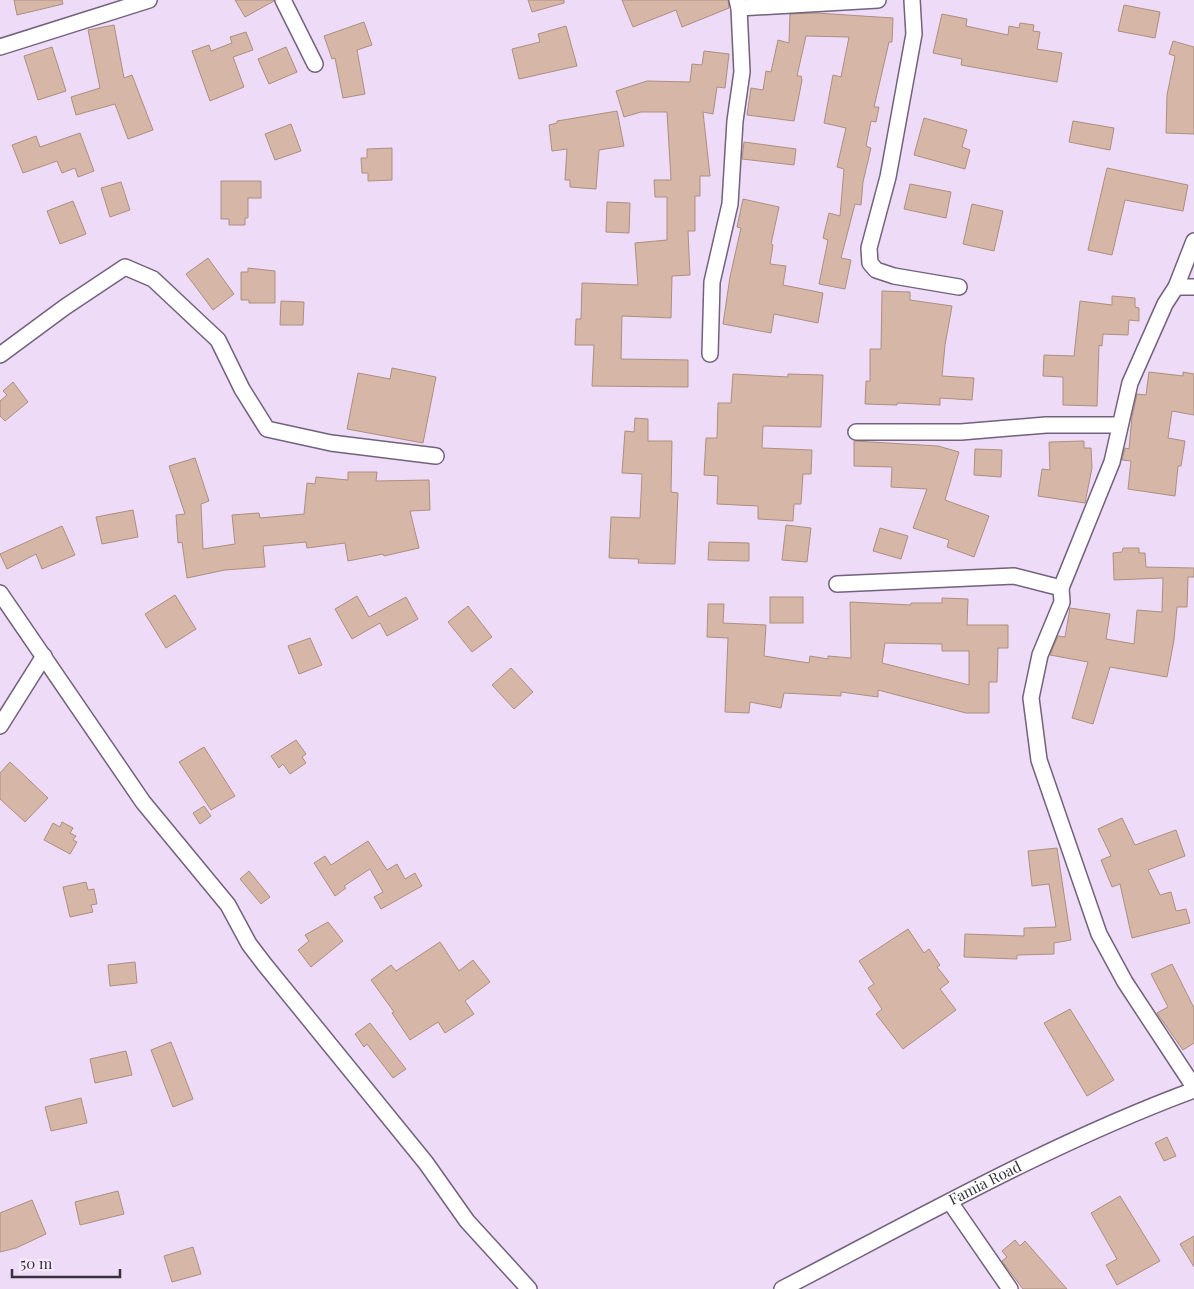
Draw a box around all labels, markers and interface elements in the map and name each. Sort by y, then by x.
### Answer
street label: Famia Road [945,1156,1025,1209]
scale bar [12,1246,120,1278]
text: 50 m [20,1253,53,1273]

